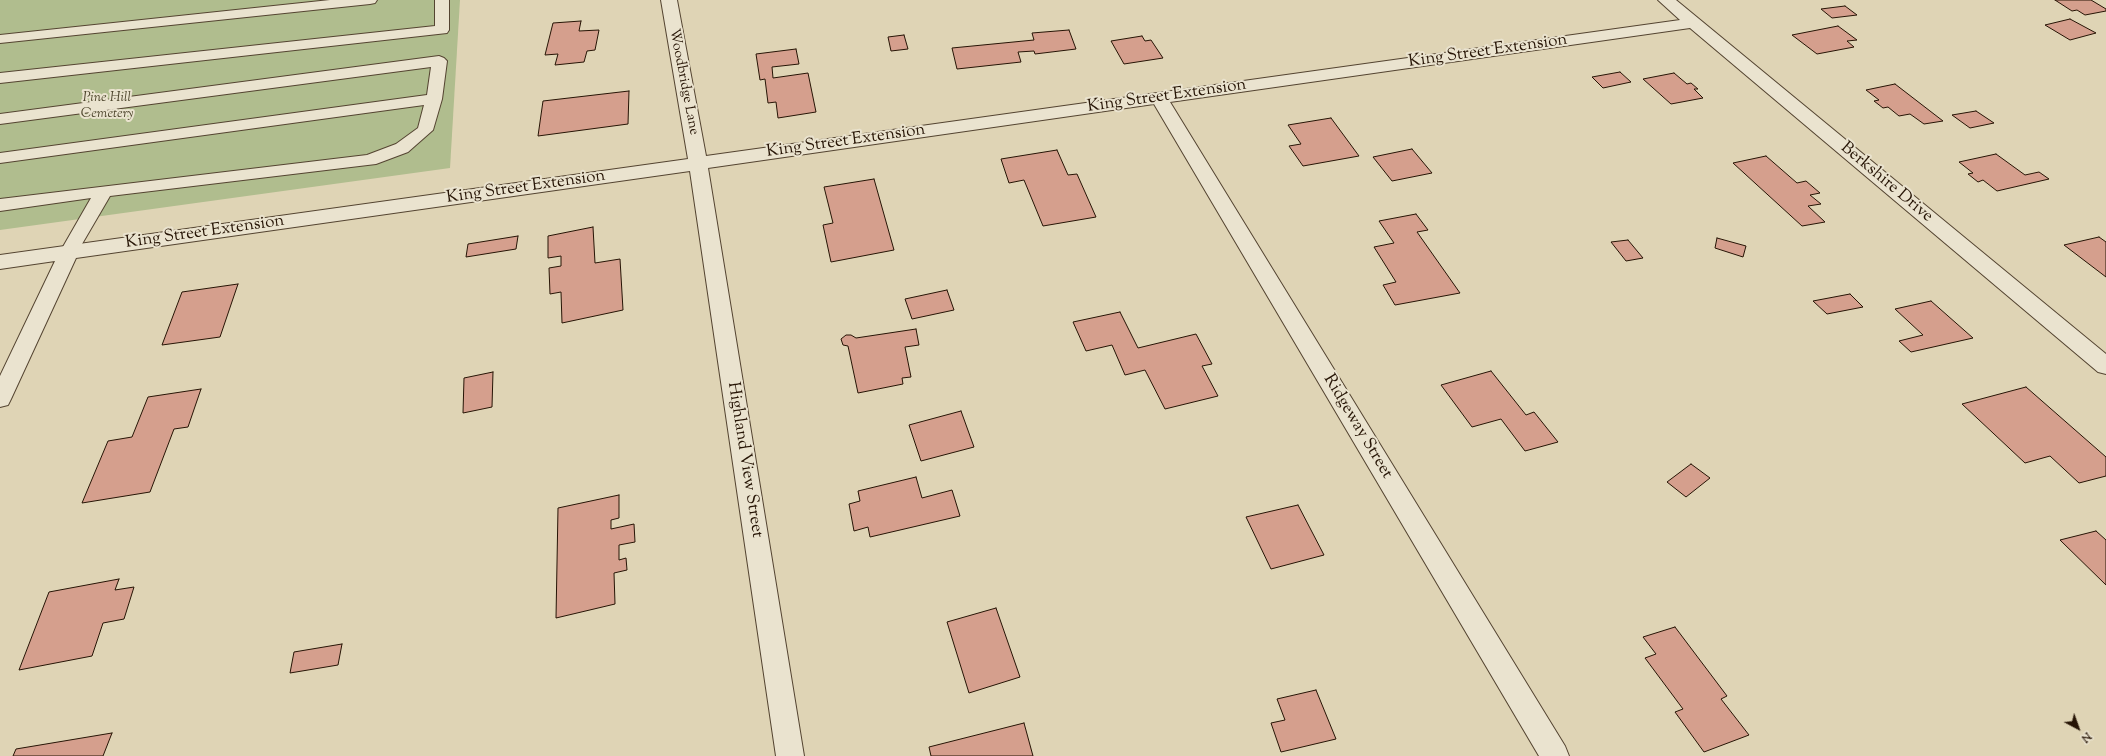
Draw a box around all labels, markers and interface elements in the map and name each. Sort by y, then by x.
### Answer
street label: Woodbridge Lane [664,27,702,137]
street label: King Street Extension [1407,31,1569,73]
street label: King Street Extension [1086,76,1248,118]
park label: Pine Hill Cemetery [81,91,133,124]
street label: King Street Extension [765,121,927,163]
street label: Berkshire Drive [1836,138,1936,228]
street label: King Street Extension [445,167,607,209]
street label: King Street Extension [124,212,286,254]
street label: Ridgeway Street [1318,371,1396,483]
street label: Highland View Street [722,381,766,539]
north arrow [2058,708,2098,748]
text: N [2077,728,2094,746]

